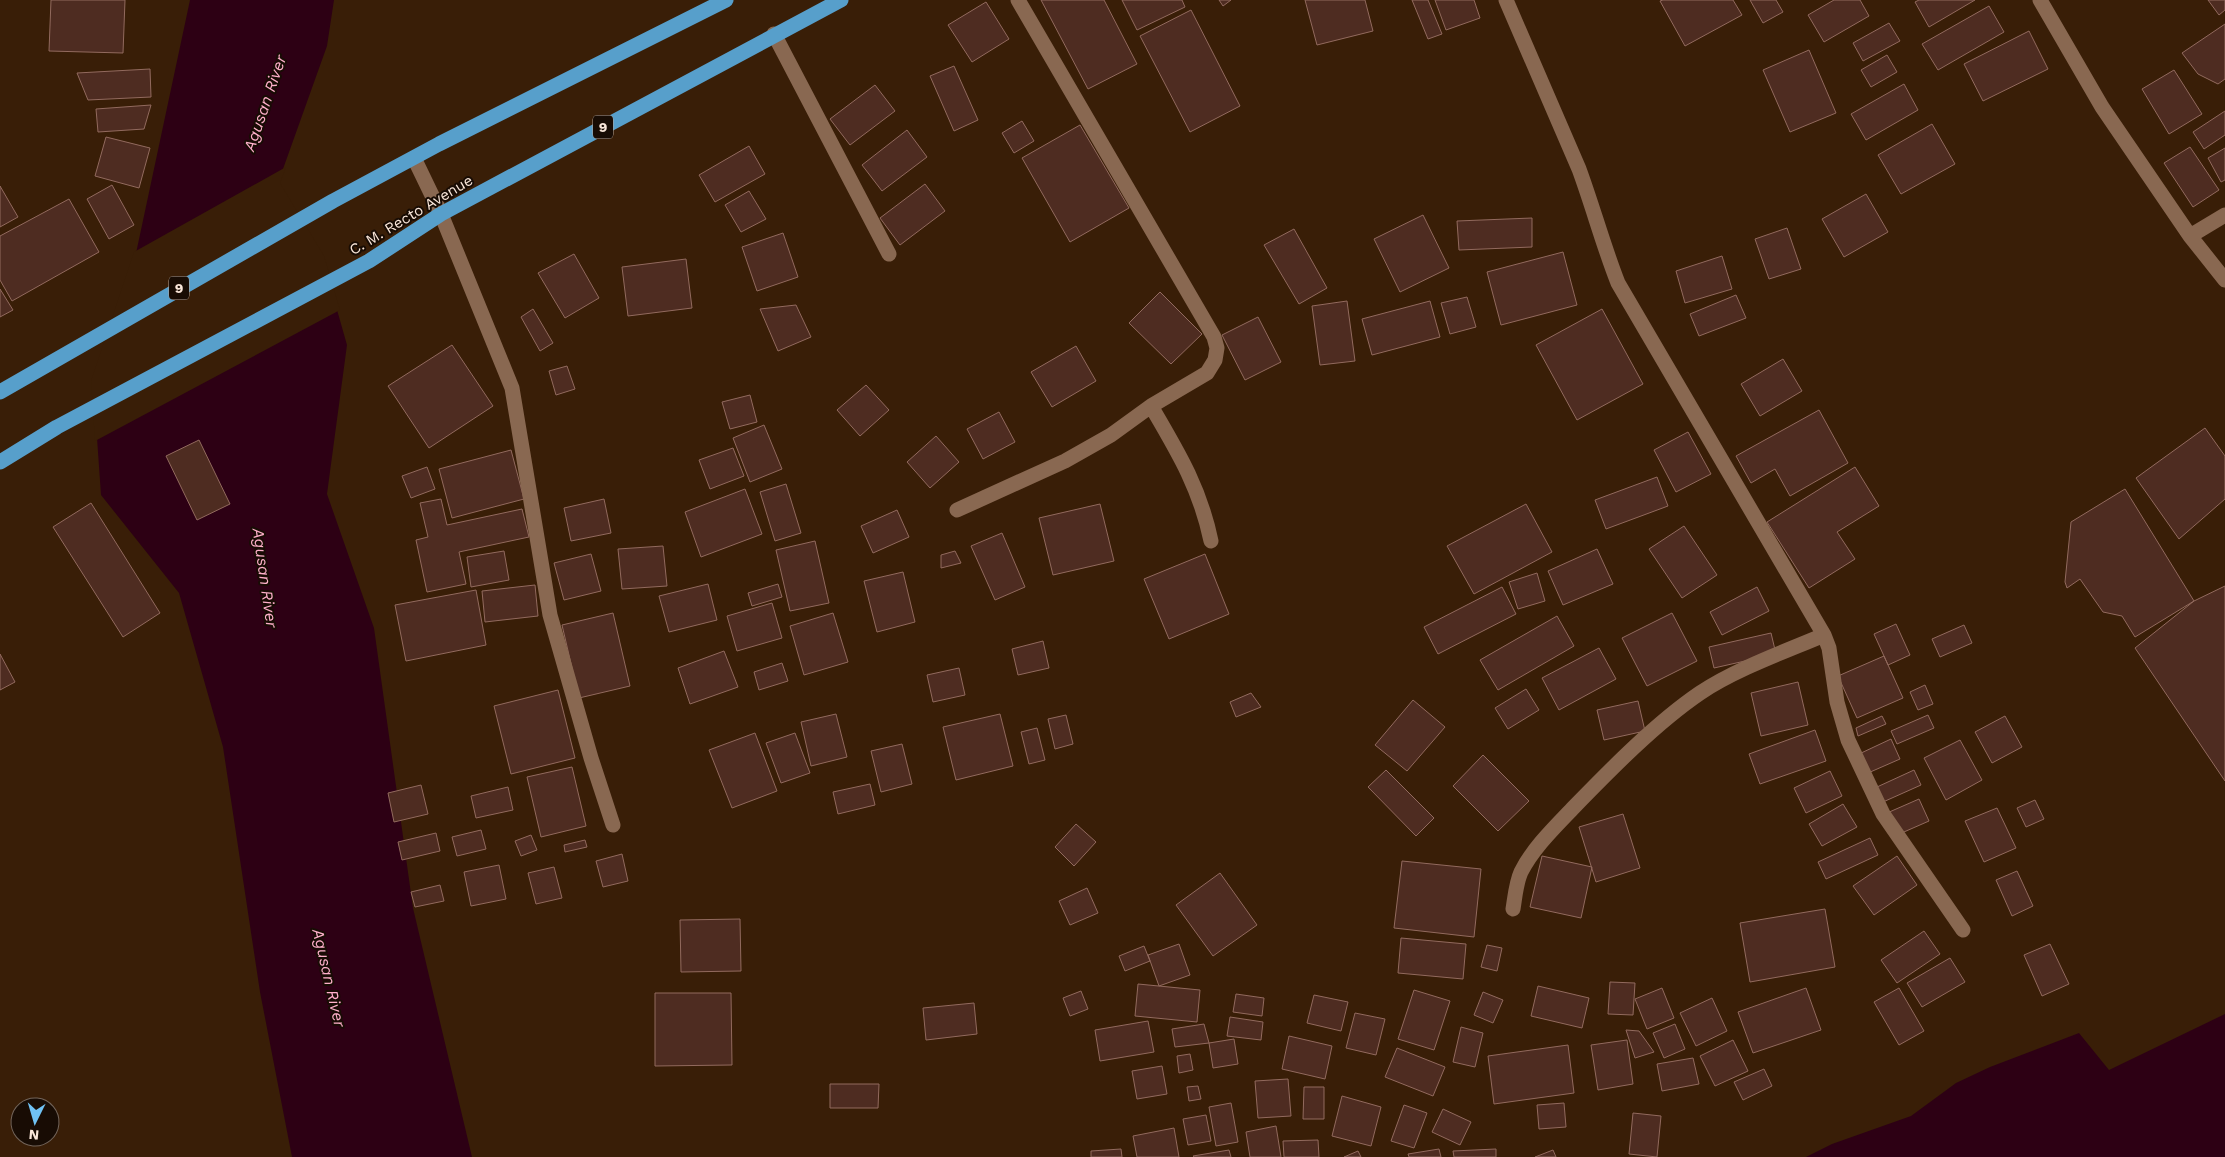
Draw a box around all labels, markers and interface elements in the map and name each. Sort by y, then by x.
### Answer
water label: Agusan River [239,52,291,154]
road number: 9 [593,115,613,138]
street label: C. M. Recto Avenue [346,171,476,259]
road number: 9 [169,276,189,300]
water label: Agusan River [248,526,281,630]
water label: Agusan River [308,926,350,1030]
north arrow [10,1097,60,1147]
text: N [28,1127,40,1143]

